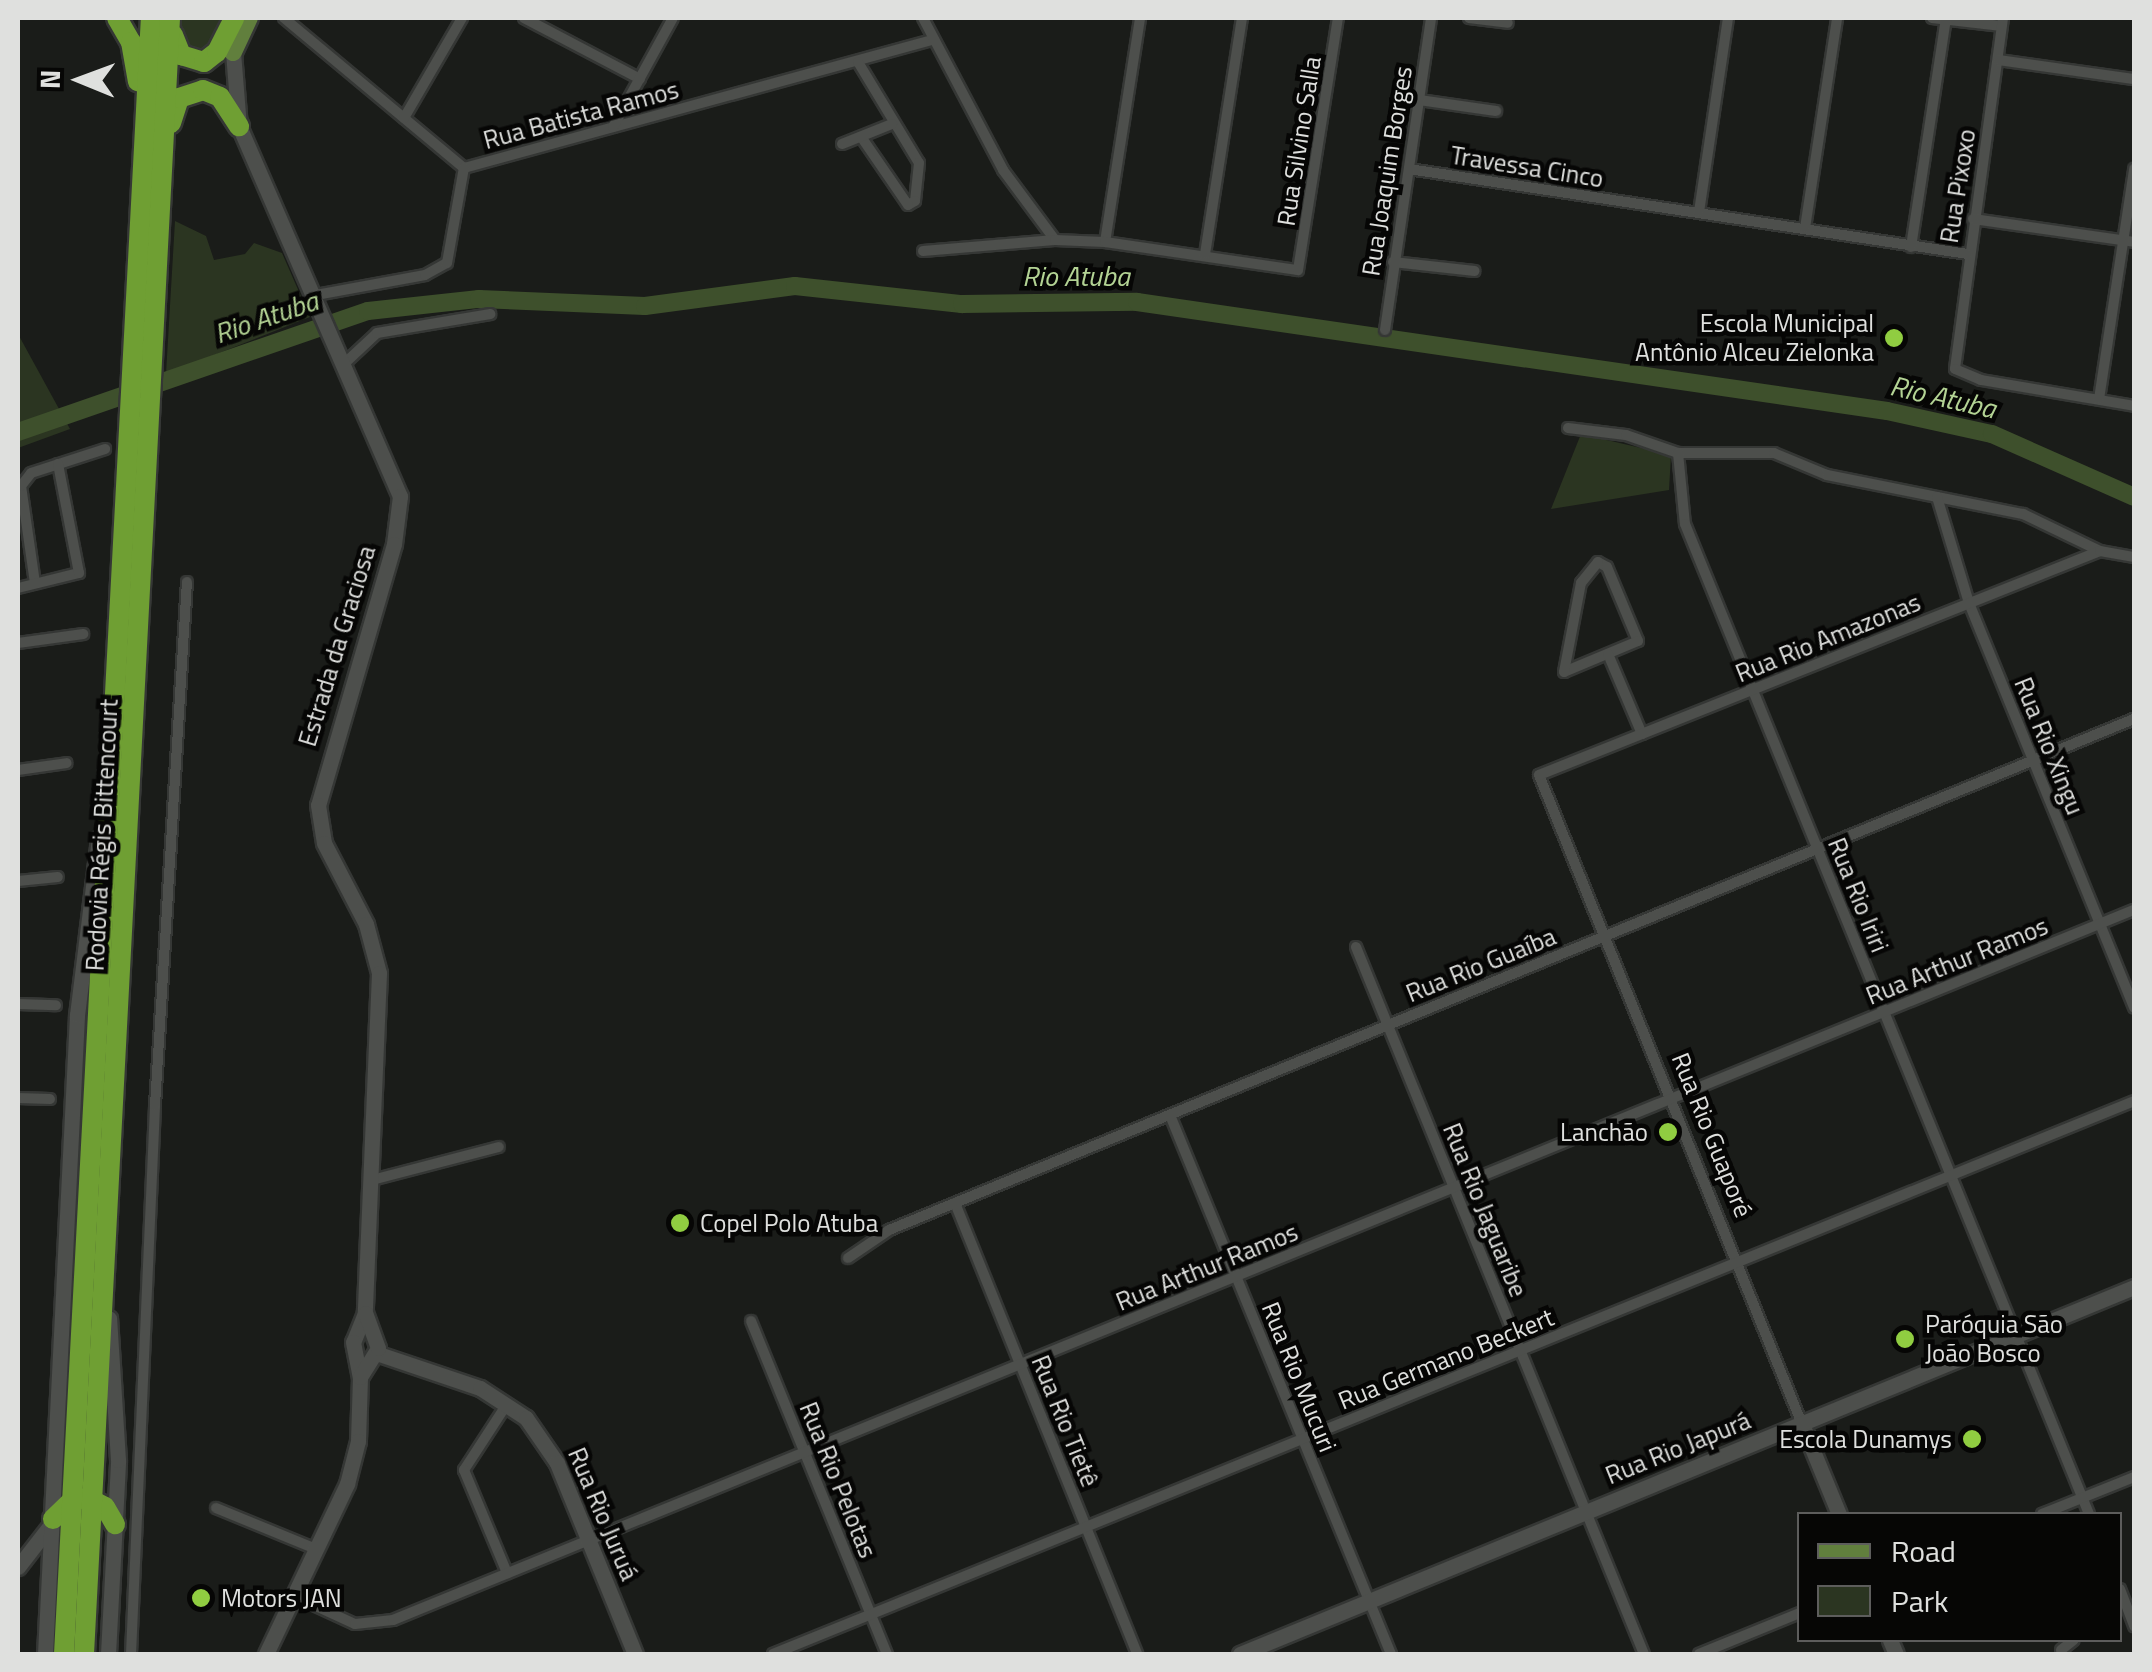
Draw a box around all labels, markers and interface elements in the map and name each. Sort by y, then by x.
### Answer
north arrow [30,30,130,130]
street label: Rua Silvino Salla [1271,54,1327,228]
street label: Rua Joaquim Borges [1356,64,1418,278]
text: N [28,69,71,90]
street label: Rua Batista Ramos [480,75,682,155]
street label: Rua Pixoxo [1934,127,1982,245]
street label: Travessa Cinco [1449,140,1605,194]
water label: Rio Atuba [1022,259,1130,293]
water label: Rio Atuba [210,284,322,350]
place label: Escola Municipal Antônio Alceu Zielonka [1635,309,1874,368]
marker: Escola Municipal Antônio Alceu Zielonka [1883,327,1905,349]
water label: Rio Atuba [1887,369,1999,425]
street label: Estrada da Graciosa [292,542,382,750]
street label: Rua Rio Amazonas [1731,587,1925,689]
street label: Rua Rio Xingu [2008,673,2090,819]
street label: Rodovia Régis Bittencourt [80,698,124,972]
street label: Rua Rio Iriri [1822,833,1894,957]
street label: Rua Arthur Ramos [1862,911,2052,1011]
street label: Rua Rio Guaíba [1402,921,1560,1009]
street label: Rua Rio Guaporé [1665,1048,1759,1222]
place label: Lanchão [1560,1117,1648,1147]
street label: Rua Rio Jaguaribe [1437,1119,1533,1301]
marker: Lanchão [1657,1121,1679,1143]
place label: Copel Polo Atuba [700,1208,878,1238]
marker: Copel Polo Atuba [669,1212,691,1234]
street label: Rua Arthur Ramos [1112,1217,1302,1317]
street label: Rua Rio Mucuri [1255,1298,1343,1456]
street label: Rua Germano Beckert [1334,1302,1558,1416]
place label: Paróquia São João Bosco [1925,1310,2063,1369]
marker: Paróquia São João Bosco [1894,1328,1916,1350]
street label: Rua Rio Tietê [1025,1351,1105,1491]
street label: Rua Rio Pelotas [793,1398,883,1562]
street label: Rua Rio Japurá [1601,1405,1755,1491]
place label: Escola Dunamys [1779,1424,1952,1454]
marker: Escola Dunamys [1961,1428,1983,1450]
street label: Rua Rio Juruá [562,1443,644,1585]
legend [1797,1512,2122,1642]
text: Road [1891,1528,1956,1574]
text: Park [1891,1578,1948,1624]
place label: Motors JAN [221,1583,342,1613]
marker: Motors JAN [190,1587,212,1609]

